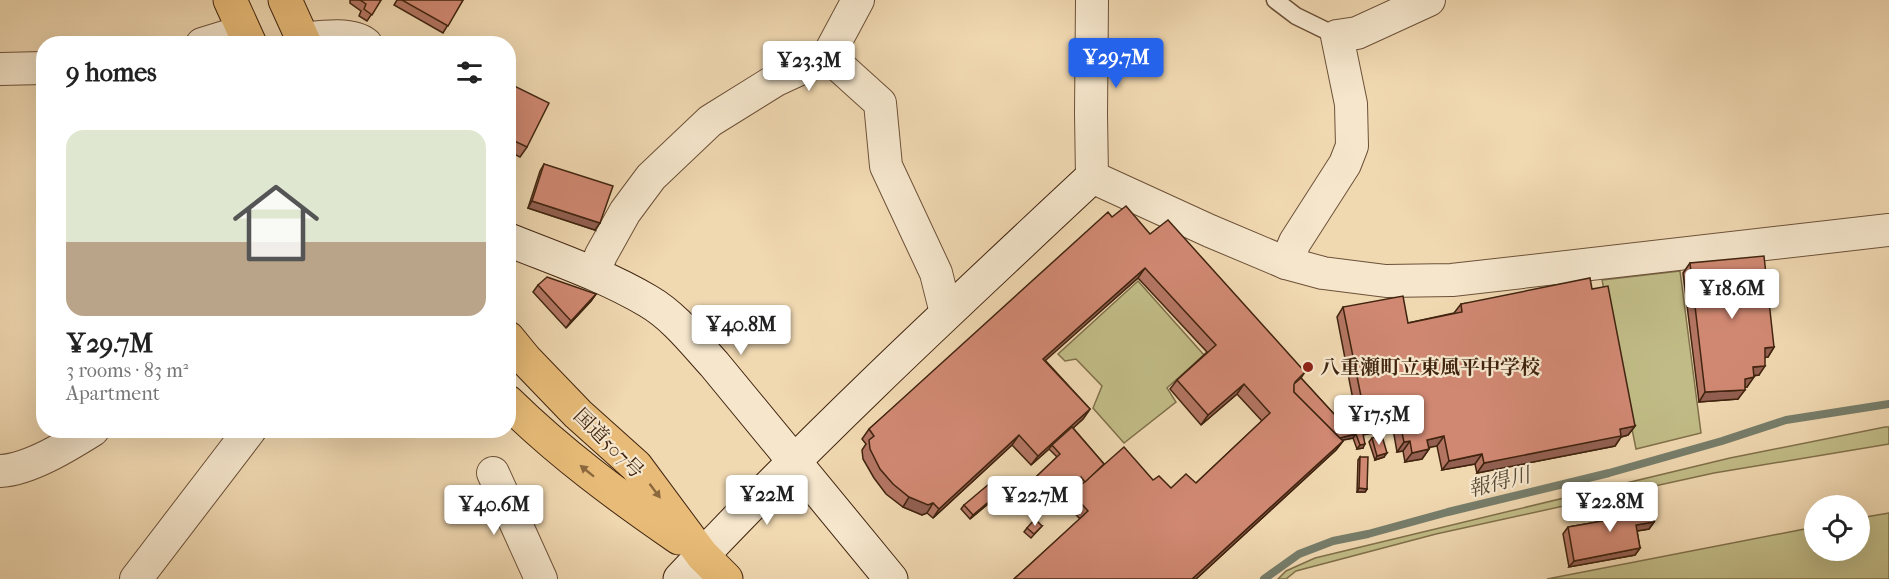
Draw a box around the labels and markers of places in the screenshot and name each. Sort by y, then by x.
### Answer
pin: ¥29.7M [1067,38,1165,89]
pin: ¥23.3M [760,41,858,92]
pin: ¥18.6M [1683,269,1781,320]
pin: ¥40.8M [692,305,790,356]
place label: 八重瀬町立東風平中学校 [1320,356,1540,379]
marker: 八重瀬町立東風平中学校 [1301,360,1315,374]
pin: ¥17.5M [1330,395,1428,446]
pin: ¥22M [731,475,803,526]
pin: ¥22.7M [986,476,1084,527]
pin: ¥22.8M [1561,482,1659,533]
pin: ¥40.6M [445,485,543,536]

